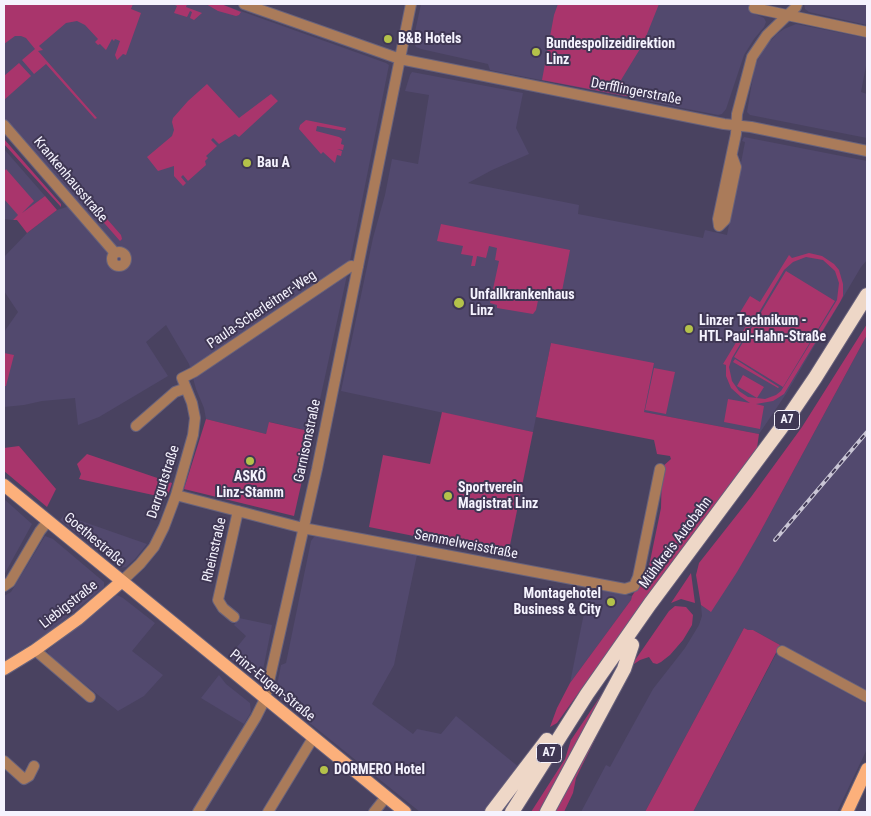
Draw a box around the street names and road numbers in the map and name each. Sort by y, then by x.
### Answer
street label: Derfflingerstraße [589,75,683,109]
street label: Krankenhausstraße [29,134,111,226]
street label: Paula-Scherleitner-Weg [204,267,320,353]
street label: Garnisonstraße [291,398,325,484]
road number: A7 [774,410,800,430]
street label: Darrgutstraße [144,443,184,521]
street label: Mühlkreis Autobahn [636,494,716,592]
street label: Goethestraße [60,510,128,570]
street label: Rheinstraße [199,516,231,584]
street label: Semmelweisstraße [413,527,519,563]
street label: Liebigstraße [37,577,101,633]
street label: Prinz-Eugen-Straße [226,646,318,726]
road number: A7 [536,744,562,762]

